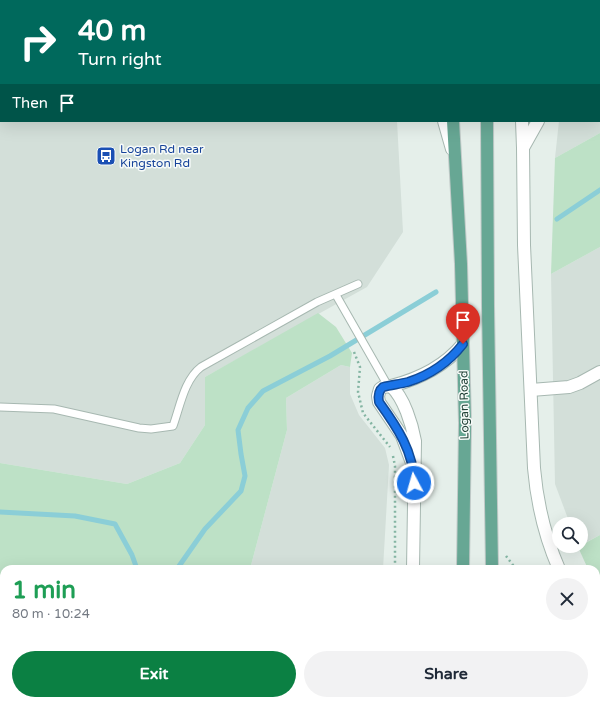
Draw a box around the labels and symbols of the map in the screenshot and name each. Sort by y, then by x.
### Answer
place label: Logan Rd near Kingston Rd [120,142,204,170]
bus stop icon: Logan Rd near Kingston Rd [95,145,117,167]
pin [446,303,480,344]
street label: Logan Road [456,370,472,440]
position arrow [393,462,435,504]

